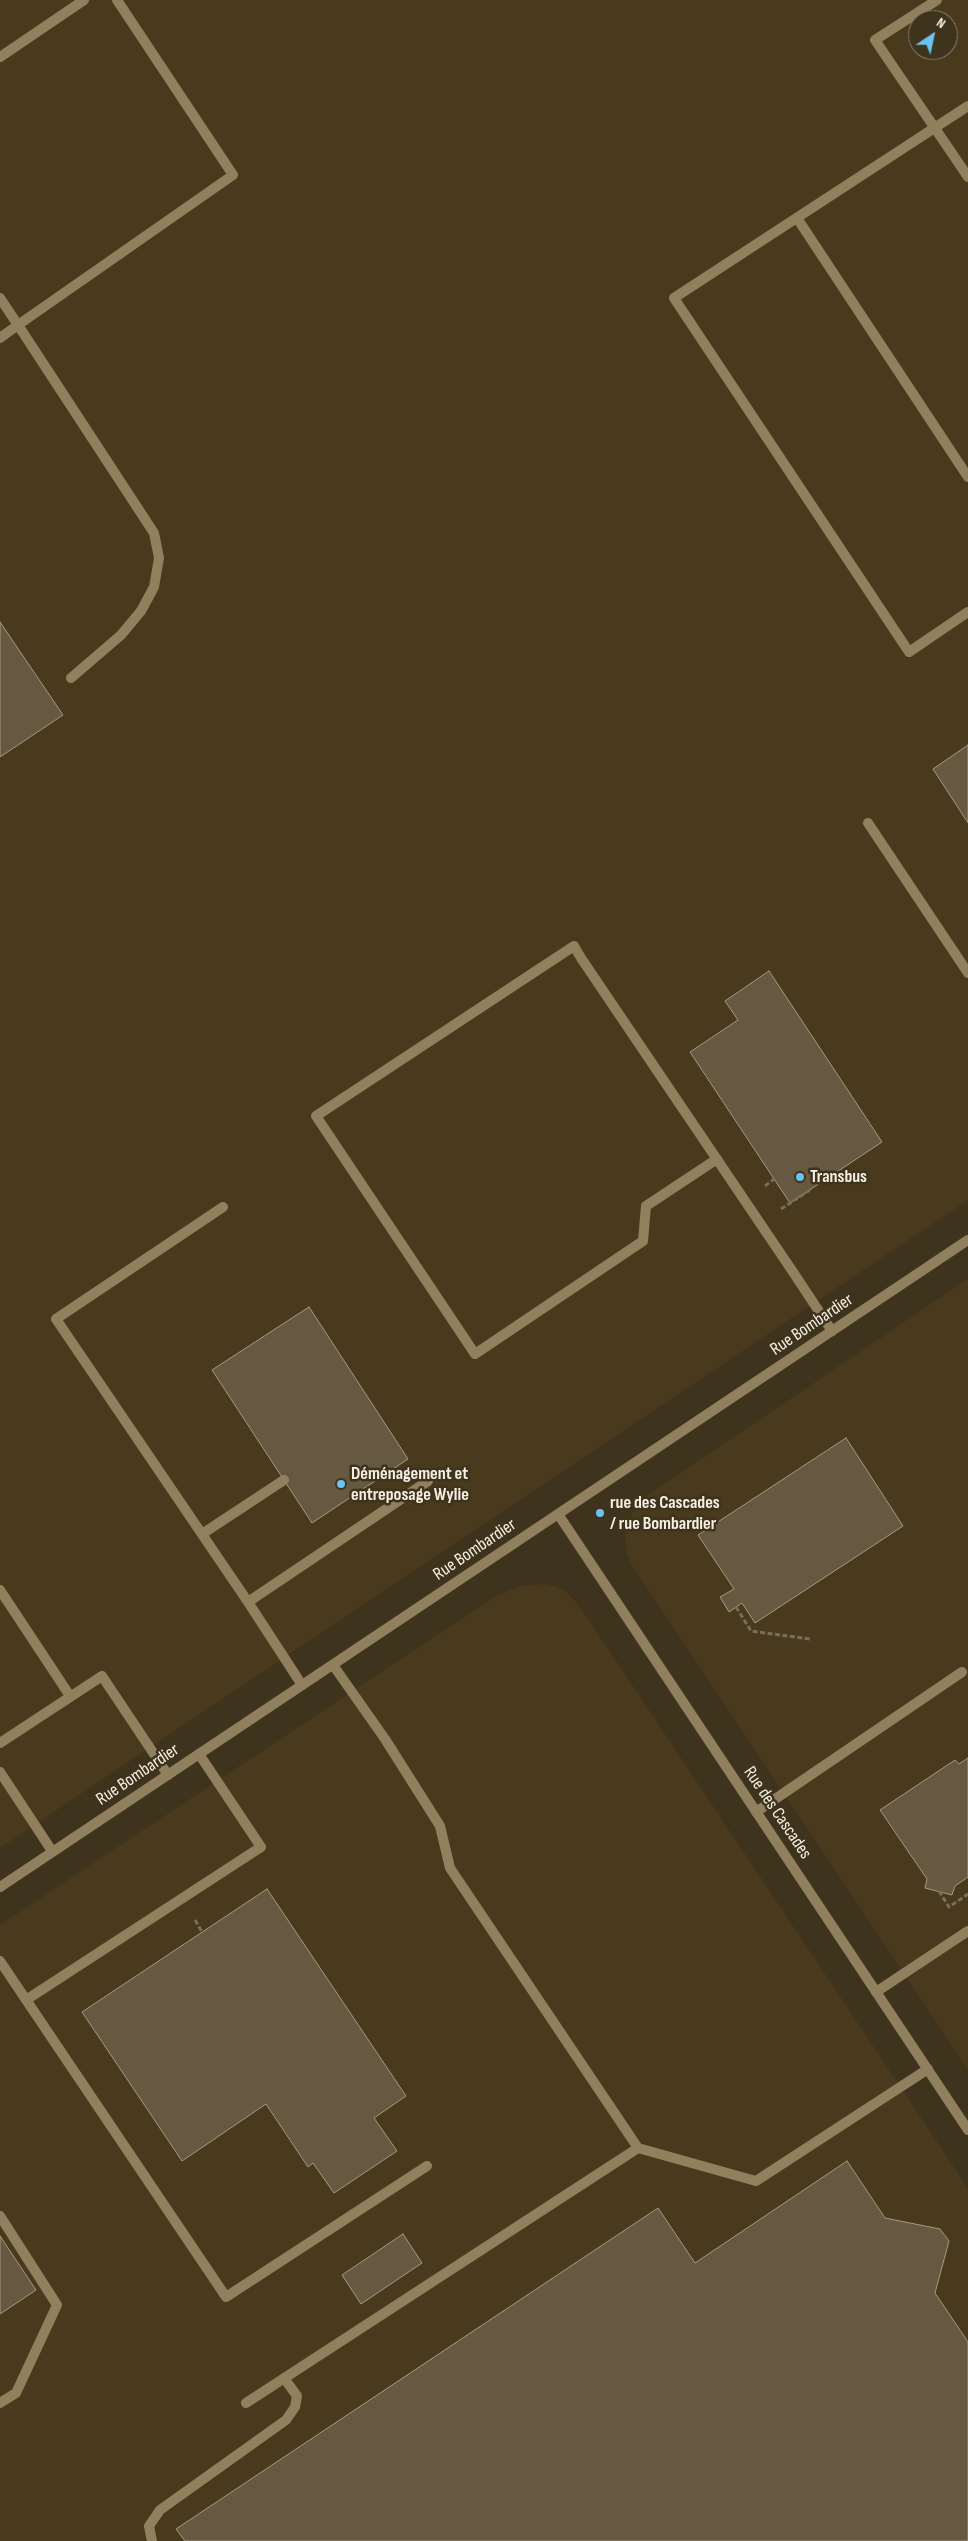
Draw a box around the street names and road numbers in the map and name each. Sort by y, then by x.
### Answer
street label: Rue Bombardier [766,1289,858,1361]
street label: Rue Bombardier [429,1514,521,1586]
street label: Rue Bombardier [92,1739,184,1811]
street label: Rue des Cascades [738,1763,816,1863]

